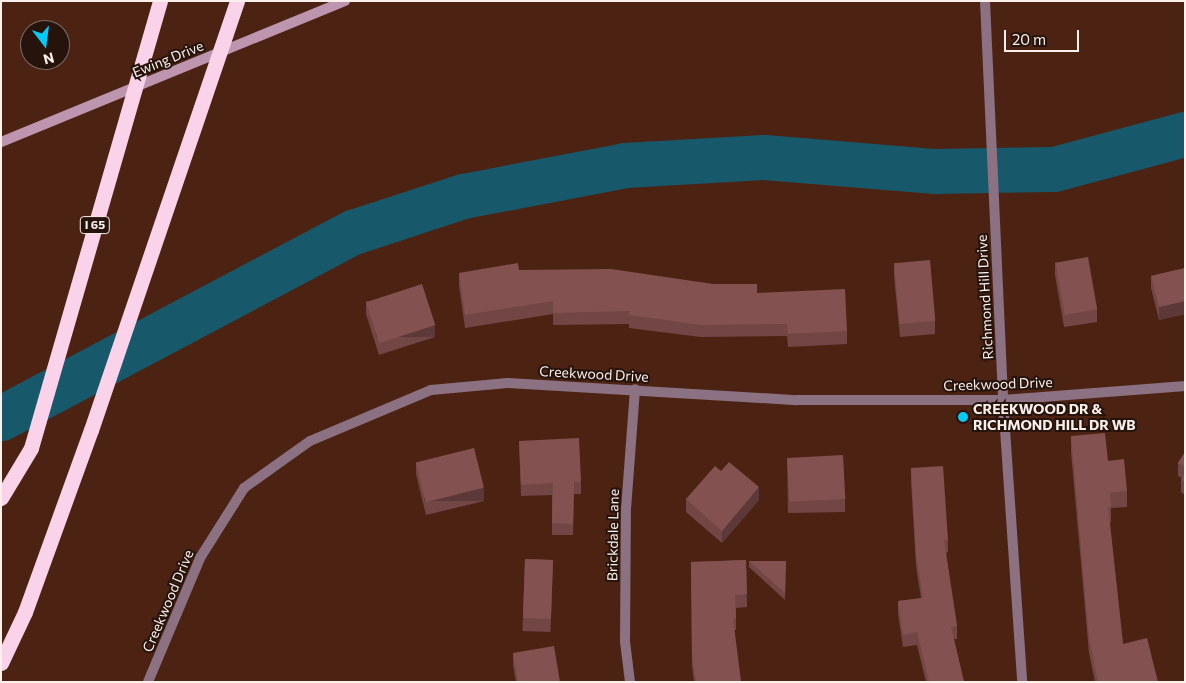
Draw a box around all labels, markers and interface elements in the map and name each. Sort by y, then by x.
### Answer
north arrow [20,20,70,70]
scale bar [1006,20,1081,52]
text: 20 m [1012,30,1046,48]
street label: Ewing Drive [130,37,206,81]
text: N [41,49,56,69]
road number: I 65 [79,216,111,234]
street label: Richmond Hill Drive [973,234,997,360]
street label: Creekwood Drive [539,363,649,385]
street label: Creekwood Drive [943,374,1053,394]
place label: CREEKWOOD DR & RICHMOND HILL DR WB [973,401,1136,434]
marker: CREEKWOOD DR & RICHMOND HILL DR WB [957,411,969,423]
street label: Brickdale Lane [604,489,622,581]
street label: Creekwood Drive [139,547,197,655]

